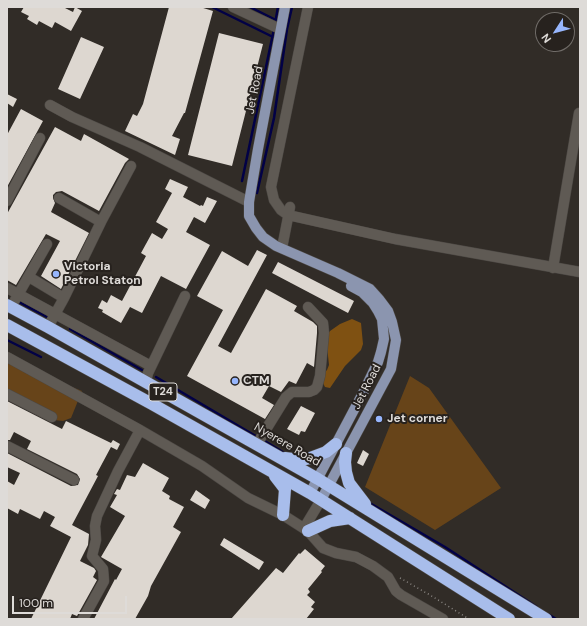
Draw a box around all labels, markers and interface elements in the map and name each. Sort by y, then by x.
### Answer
north arrow [535,12,575,52]
text: N [538,31,554,46]
street label: Jet Road [243,65,267,115]
place label: Victoria Petrol Staton [64,260,141,288]
marker: Victoria Petrol Staton [51,269,61,279]
street label: Jet Road [350,362,384,412]
place label: CTM [243,374,270,388]
marker: CTM [230,376,240,386]
road number: T24 [149,383,177,401]
place label: Jet corner [387,412,448,426]
marker: Jet corner [374,414,384,424]
street label: Nyerere Road [251,420,323,470]
scale bar [14,588,129,614]
text: 100 m [19,595,53,611]

